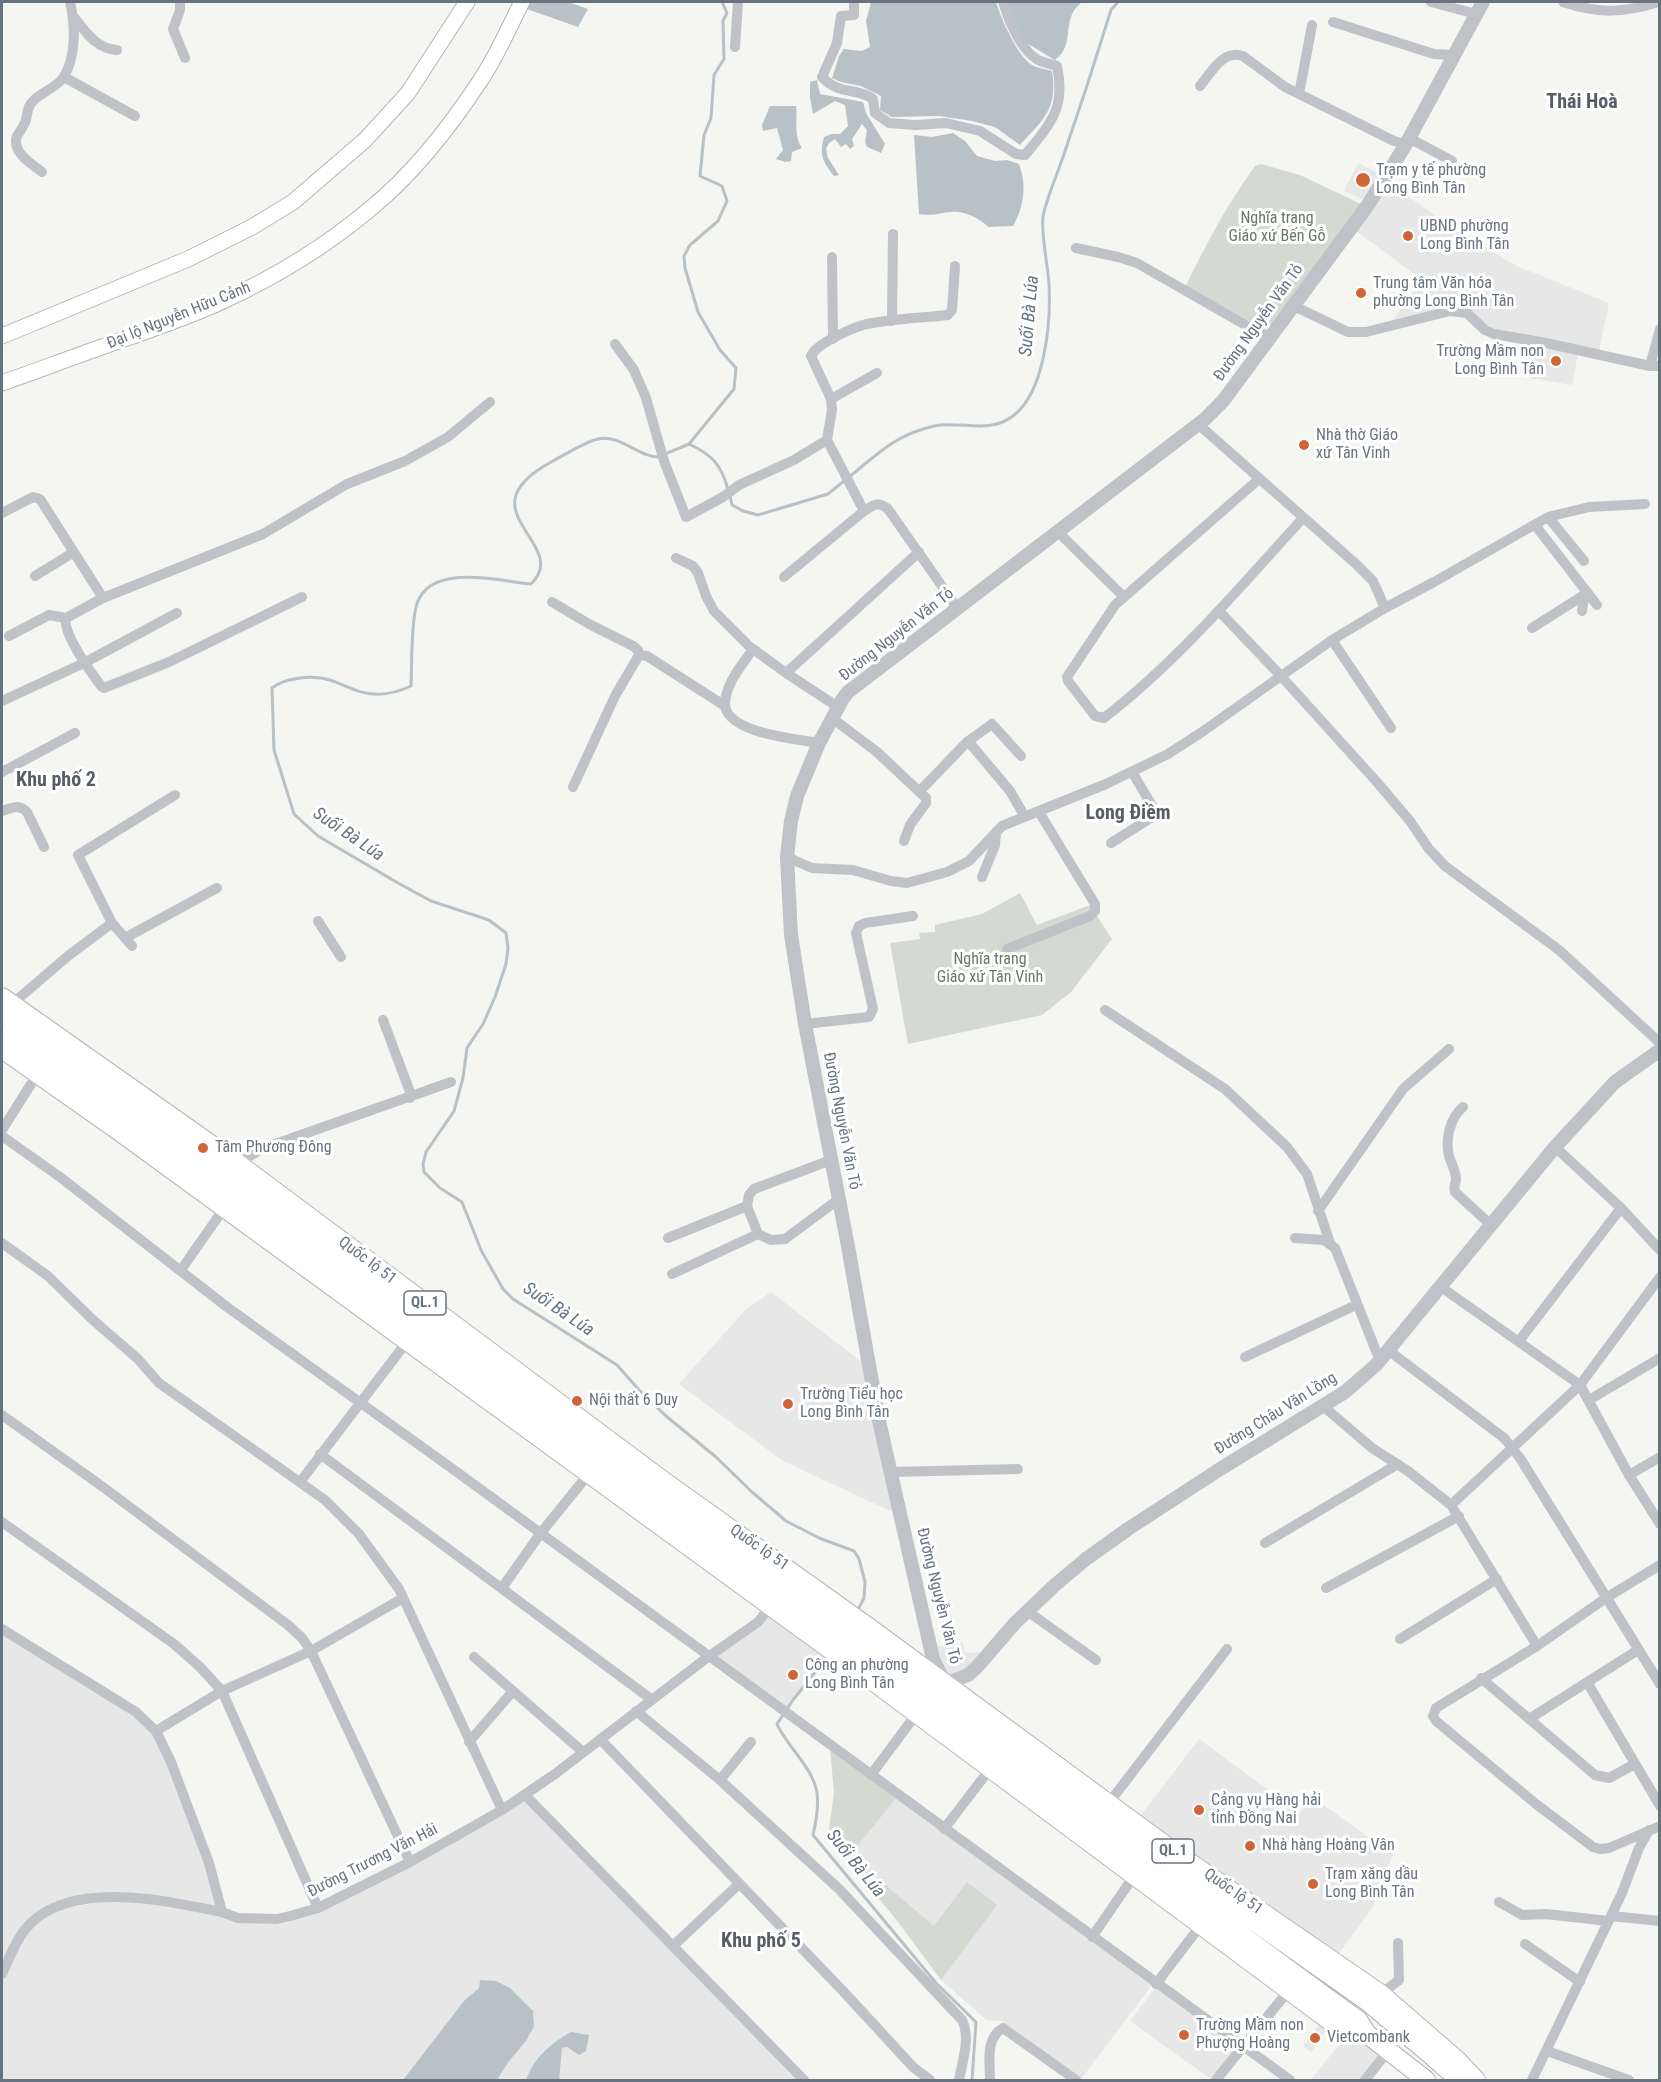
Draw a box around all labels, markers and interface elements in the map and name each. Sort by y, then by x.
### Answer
district label: Thái Hoà [1546,91,1618,115]
place label: Trạm y tế phường Long Bình Tân [1376,161,1486,199]
marker: Trạm y tế phường Long Bình Tân [1354,171,1372,189]
park label: Nghĩa trang Giáo xứ Bến Gỗ [1228,209,1326,247]
place label: UBND phường Long Bình Tân [1420,217,1509,255]
marker: UBND phường Long Bình Tân [1401,229,1415,243]
street label: Đường Nguyễn Văn Tỏ [1210,261,1308,385]
place label: Trung tâm Văn hóa phường Long Bình Tân [1373,274,1514,312]
water label: Suối Bà Lúa [1016,275,1044,357]
street label: Đại lộ Nguyễn Hữu Cảnh [104,278,254,354]
marker: Trung tâm Văn hóa phường Long Bình Tân [1354,286,1368,300]
place label: Trường Mầm non Long Bình Tân [1436,342,1544,380]
marker: Trường Mầm non Long Bình Tân [1549,354,1563,368]
place label: Nhà thờ Giáo xứ Tân Vinh [1316,426,1398,464]
marker: Nhà thờ Giáo xứ Tân Vinh [1297,438,1311,452]
street label: Đường Nguyễn Văn Tỏ [836,584,958,686]
district label: Khu phố 2 [16,769,96,793]
district label: Long Điềm [1085,802,1171,826]
water label: Suối Bà Lúa [308,803,388,867]
park label: Nghĩa trang Giáo xứ Tân Vinh [937,950,1043,988]
street label: Đường Nguyễn Văn Tỏ [818,1051,864,1191]
place label: Tâm Phương Đông [215,1138,332,1158]
marker: Tâm Phương Đông [196,1141,210,1155]
street label: Quốc lộ 51 [334,1233,400,1289]
water label: Suối Bà Lúa [518,1278,598,1342]
road number: QL.1 [404,1291,446,1315]
street label: Đường Châu Văn Lồng [1211,1369,1341,1459]
place label: Trường Tiểu học Long Bình Tân [800,1385,903,1423]
place label: Nội thất 6 Duy [589,1391,678,1411]
marker: Nội thất 6 Duy [570,1394,584,1408]
marker: Trường Tiểu học Long Bình Tân [781,1397,795,1411]
street label: Quốc lộ 51 [726,1521,792,1575]
street label: Đường Nguyễn Văn Tỏ [912,1526,964,1666]
place label: Công an phường Long Bình Tân [805,1656,909,1694]
marker: Công an phường Long Bình Tân [786,1668,800,1682]
place label: Cảng vụ Hàng hải tỉnh Đồng Nai [1211,1791,1321,1829]
marker: Cảng vụ Hàng hải tỉnh Đồng Nai [1192,1803,1206,1817]
street label: Đường Trương Văn Hải [305,1820,441,1902]
water label: Suối Bà Lúa [821,1826,889,1902]
place label: Nhà hàng Hoàng Vân [1262,1836,1395,1856]
road number: QL.1 [1152,1839,1194,1863]
marker: Nhà hàng Hoàng Vân [1243,1839,1257,1853]
street label: Quốc lộ 51 [1200,1865,1266,1919]
place label: Trạm xăng dầu Long Bình Tân [1325,1865,1418,1903]
marker: Trạm xăng dầu Long Bình Tân [1306,1877,1320,1891]
district label: Khu phố 5 [721,1930,801,1954]
place label: Trường Mầm non Phượng Hoàng [1196,2016,1304,2054]
marker: Trường Mầm non Phượng Hoàng [1177,2028,1191,2042]
place label: Vietcombank [1327,2028,1410,2048]
marker: Vietcombank [1308,2031,1322,2045]

